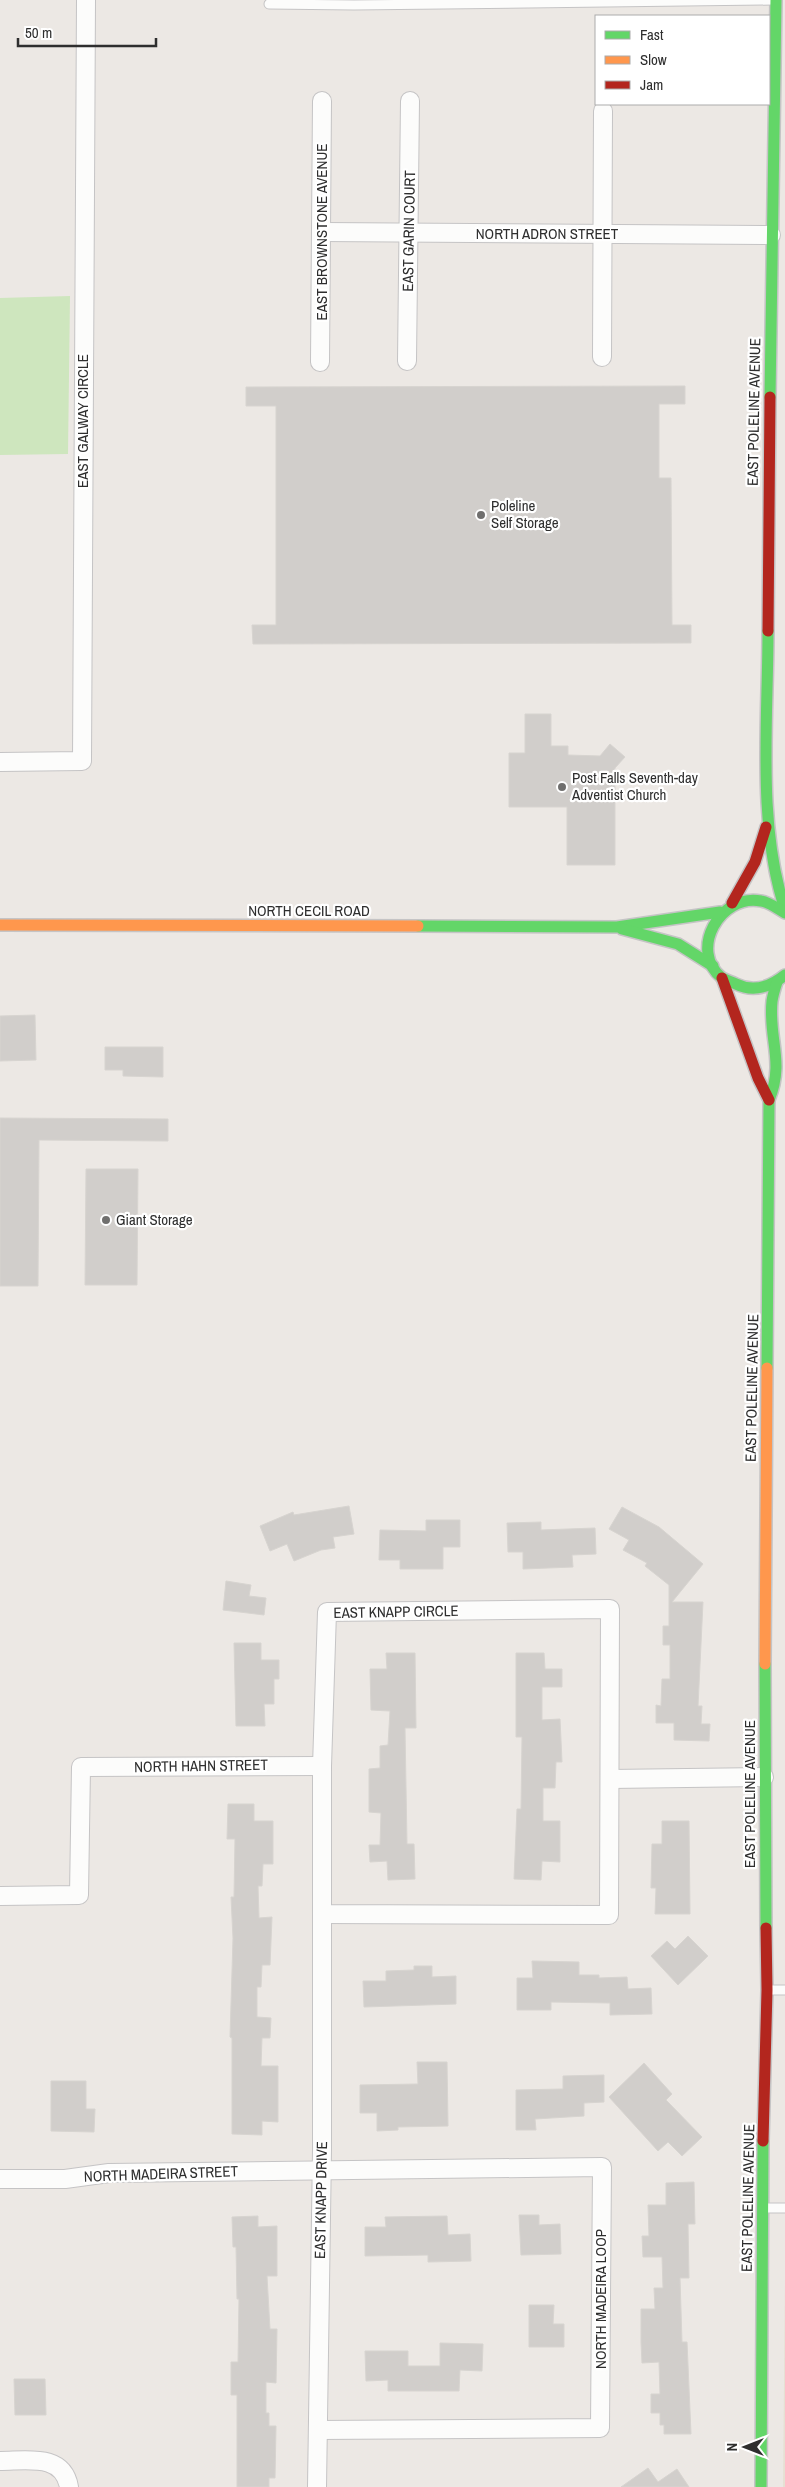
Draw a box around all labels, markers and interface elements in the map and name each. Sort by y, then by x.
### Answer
scale bar [18,15,155,47]
legend [595,15,770,105]
text: 50 m [25,22,52,43]
text: Fast [640,24,664,45]
text: Slow [640,49,667,70]
text: Jam [640,74,663,95]
street label: EAST BROWNSTONE AVENUE [311,143,332,321]
street label: EAST GARIN COURT [397,170,420,292]
street label: NORTH ADRON STREET [476,223,619,244]
street label: EAST POLELINE AVENUE [742,338,765,486]
street label: EAST GALWAY CIRCLE [72,354,93,488]
place label: Poleline Self Storage [491,495,559,533]
marker: Poleline Self Storage [475,509,487,521]
place label: Post Falls Seventh-day Adventist Church [571,767,699,805]
marker: Post Falls Seventh-day Adventist Church [556,781,568,793]
street label: NORTH CECIL ROAD [248,900,370,921]
place label: Giant Storage [116,1209,193,1230]
marker: Giant Storage [100,1214,112,1226]
street label: EAST POLELINE AVENUE [740,1314,763,1462]
street label: EAST KNAPP CIRCLE [333,1600,459,1623]
street label: EAST POLELINE AVENUE [739,1720,760,1868]
street label: NORTH HAHN STREET [134,1754,269,1777]
street label: EAST POLELINE AVENUE [736,2124,759,2272]
street label: EAST KNAPP DRIVE [309,2141,332,2259]
street label: NORTH MADEIRA STREET [84,2160,239,2187]
street label: NORTH MADEIRA LOOP [590,2229,611,2369]
north arrow [720,2422,770,2472]
text: N [723,2443,741,2451]

